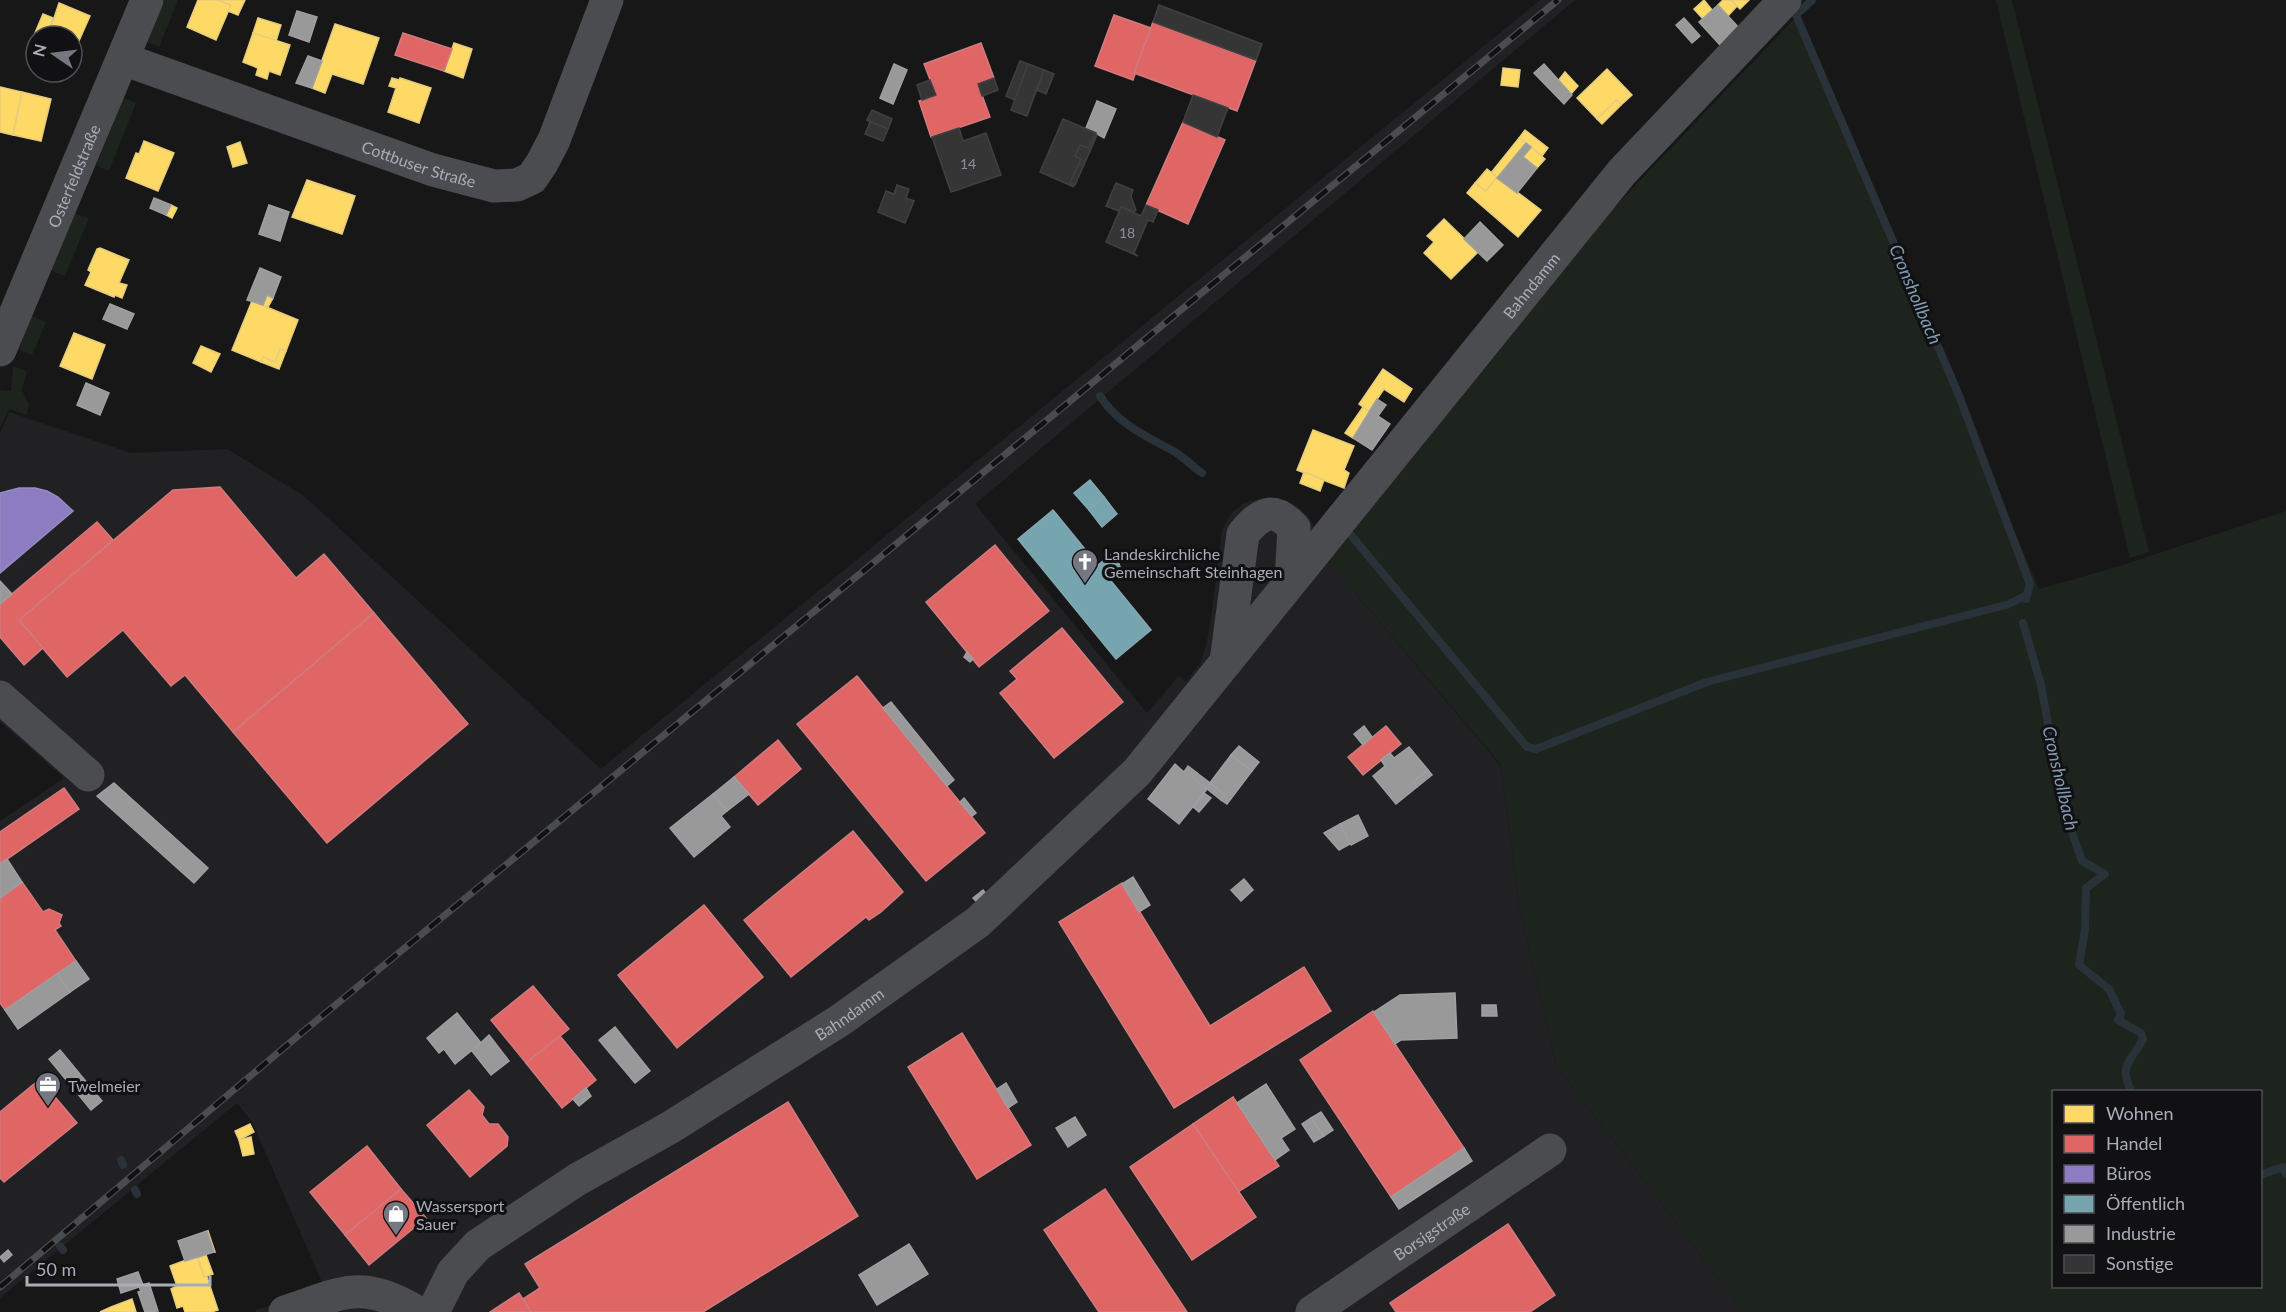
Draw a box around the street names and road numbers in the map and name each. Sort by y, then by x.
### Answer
street label: Osterfeldstraße [43,121,103,230]
street label: Cottbuser Straße [360,136,478,190]
street label: Bahndamm [1498,248,1563,322]
street label: Bahndamm [811,983,887,1044]
street label: Borsigstraße [1389,1198,1473,1264]

